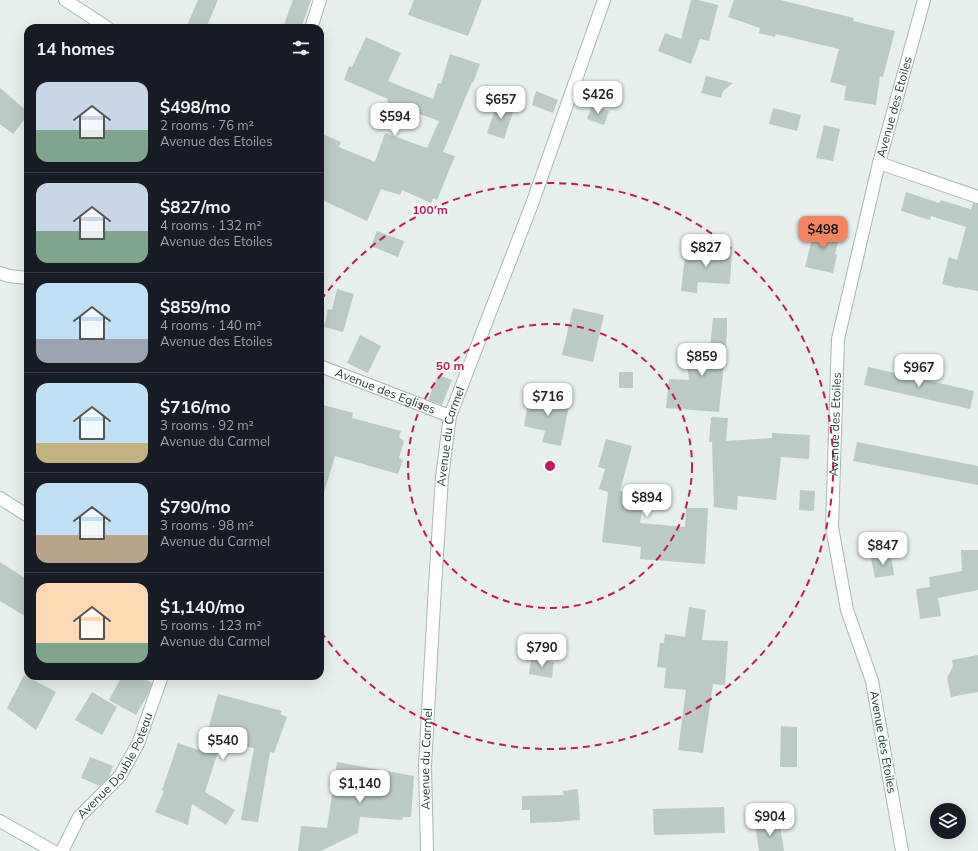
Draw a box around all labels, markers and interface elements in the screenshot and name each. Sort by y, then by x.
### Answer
icon: filters [290,37,312,59]
text: 14 homes [36,38,115,59]
street label: Avenue des Etoiles [873,55,915,159]
pin: $426 [574,81,622,115]
pin: $657 [477,86,525,120]
text: $426 [582,86,614,102]
text: $657 [485,91,517,107]
text: $498/mo [160,96,231,117]
icon: home [68,98,116,146]
pin: $594 [371,103,419,137]
text: $594 [379,108,411,124]
text: 2 rooms · 76 m² [160,117,254,133]
text: Avenue des Etoiles [160,133,273,149]
text: $827/mo [160,196,231,217]
icon: home [68,199,116,247]
text: 100 m [412,202,448,217]
pin: $498 [799,216,847,250]
text: 4 rooms · 132 m² [160,217,261,233]
text: $498 [807,221,839,237]
text: Avenue des Etoiles [160,233,273,249]
pin: $827 [682,234,730,268]
text: $827 [690,239,722,255]
text: $859/mo [160,296,231,317]
icon: home [68,299,116,347]
text: 4 rooms · 140 m² [160,317,261,333]
text: Avenue des Etoiles [160,333,273,349]
pin: $859 [678,343,726,377]
text: $859 [686,348,718,364]
pin: $967 [895,354,943,388]
text: 50 m [436,358,464,373]
text: $967 [903,359,935,375]
street label: Avenue des Eglises [333,365,438,417]
street label: Avenue des Etoiles [826,372,844,477]
pin: $716 [524,383,572,417]
street label: Avenue du Carmel [433,384,468,487]
text: $716 [532,388,564,404]
text: $716/mo [160,396,231,417]
icon: home [68,399,116,447]
text: 3 rooms · 92 m² [160,417,254,433]
text: Avenue du Carmel [160,433,270,449]
centre of rings [543,459,557,473]
pin: $894 [623,484,671,518]
text: $894 [631,489,663,505]
text: $790/mo [160,496,231,517]
icon: home [68,499,116,547]
text: 3 rooms · 98 m² [160,517,254,533]
pin: $847 [859,532,907,566]
text: Avenue du Carmel [160,533,270,549]
text: $847 [867,537,899,553]
text: $1,140/mo [160,596,245,617]
icon: home [68,599,116,647]
text: 5 rooms · 123 m² [160,617,261,633]
text: Avenue du Carmel [160,633,270,649]
pin: $790 [518,634,566,668]
text: $790 [526,639,558,655]
street label: Avenue des Etoiles [867,689,900,794]
street label: Avenue du Carmel [417,708,435,810]
street label: Avenue Double Poteau [74,711,155,821]
pin: $540 [199,727,247,761]
text: $540 [207,732,239,748]
pin: $1,140 [327,770,393,804]
text: $1,140 [339,775,381,791]
pin: $904 [746,803,794,837]
map controls [930,803,966,839]
button: layers [930,803,966,839]
text: $904 [754,808,786,824]

